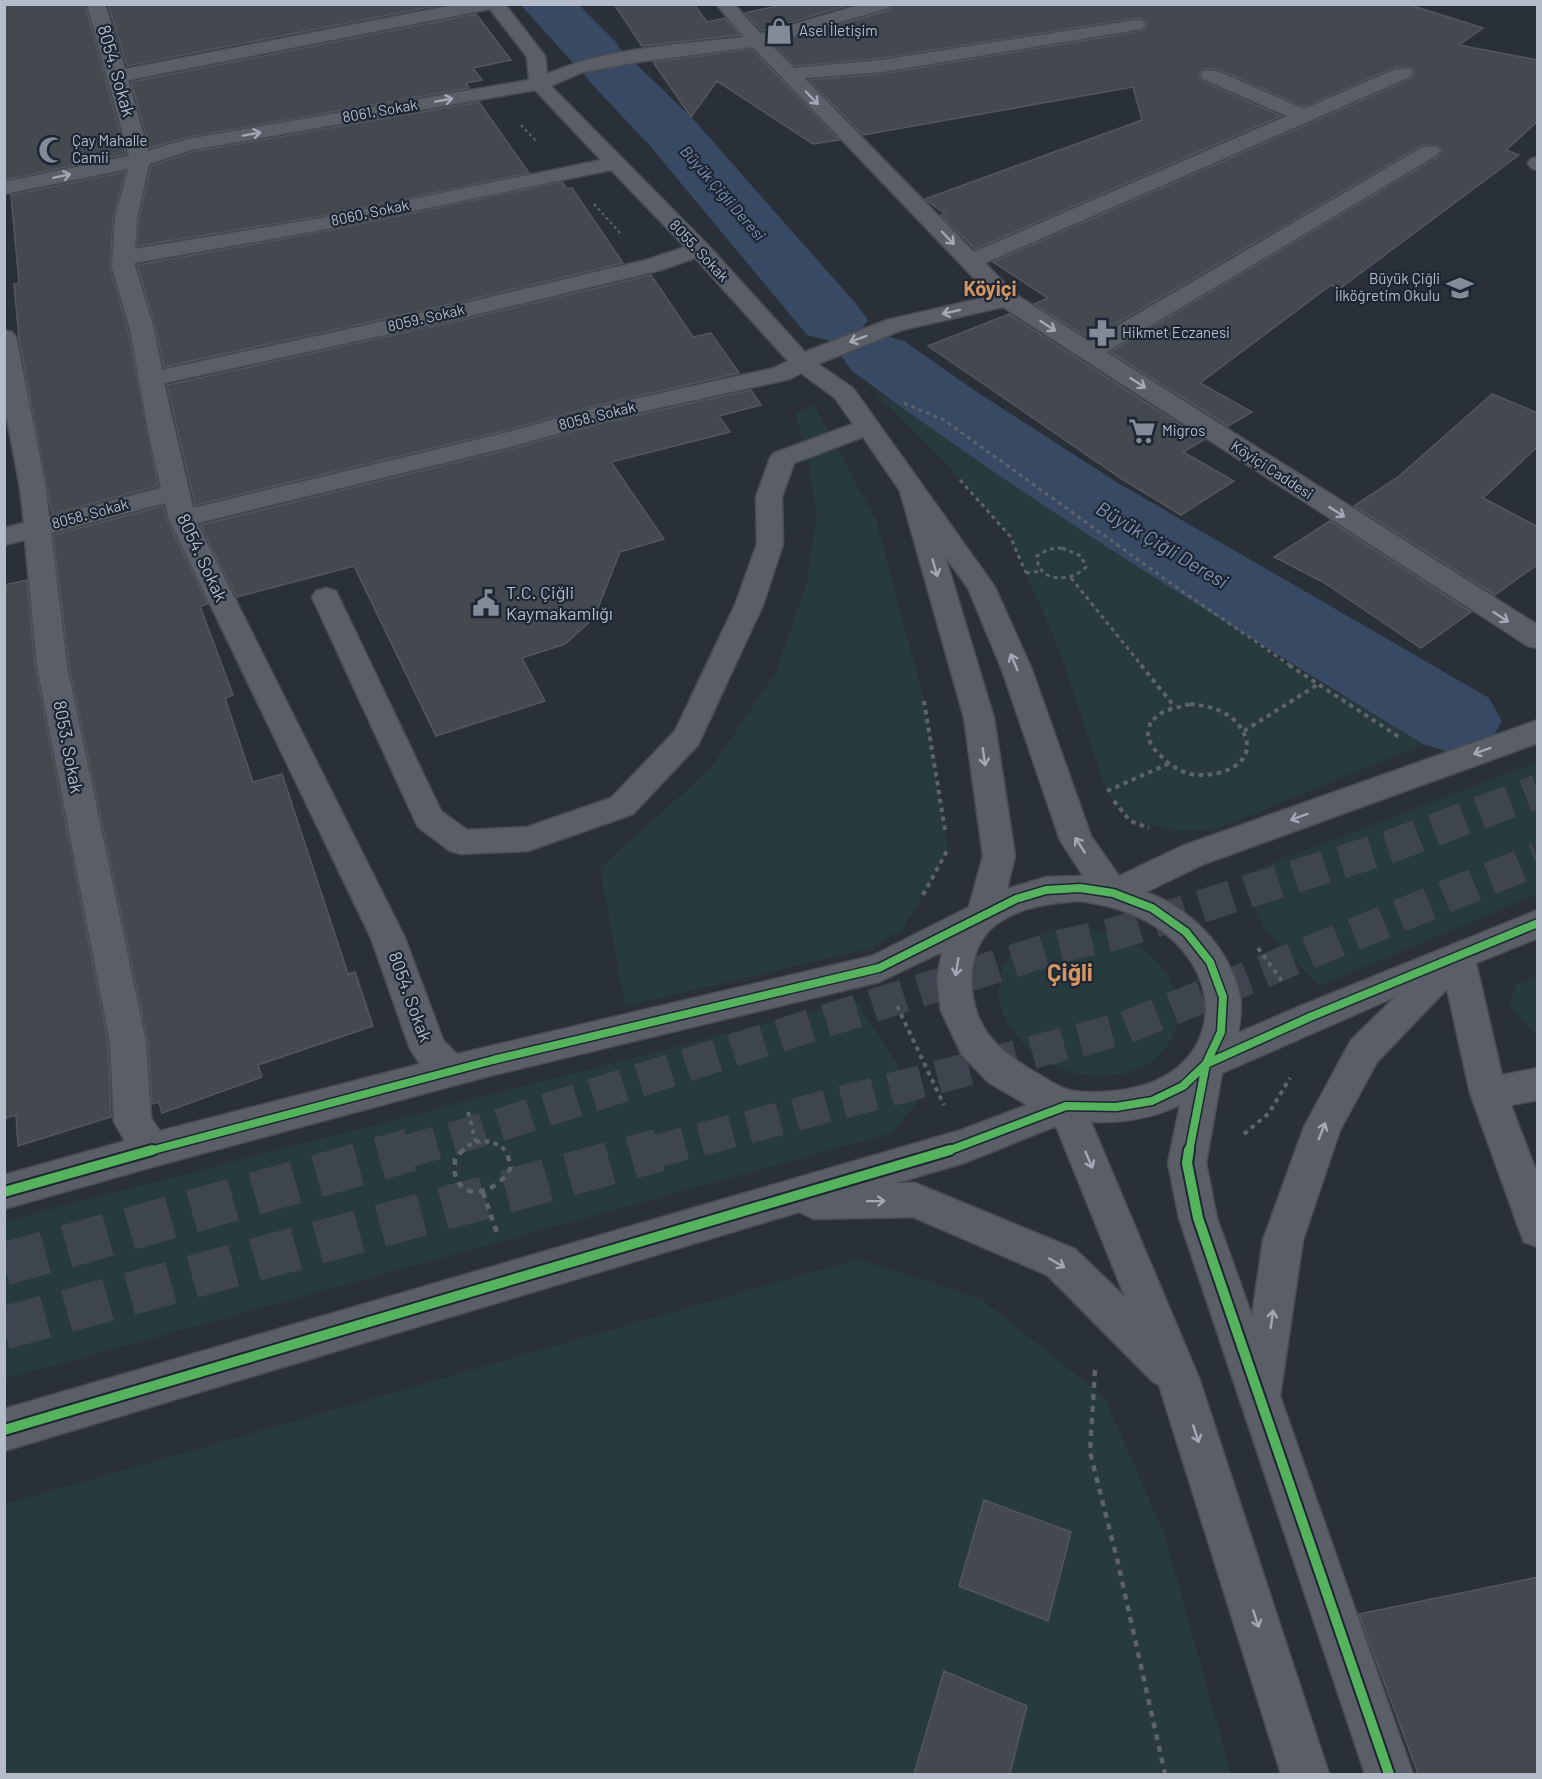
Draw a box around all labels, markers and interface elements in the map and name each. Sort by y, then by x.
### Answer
shop icon: Asel İletişim [764,16,794,46]
place label: Asel İletişim [799,21,878,39]
street label: 8054. Sokak [93,22,141,119]
one-way arrow [805,91,819,106]
street label: 8061. Sokak [341,94,419,125]
one-way arrow [434,95,453,106]
one-way arrow [241,128,261,139]
place label: Çay Mahalle Camii [72,131,148,166]
mosque icon: Çay Mahalle Camii [37,135,67,165]
water label: Büyük Çiğli Deresi [677,141,770,244]
one-way arrow [51,170,71,181]
street label: 8060. Sokak [329,195,411,229]
street label: 8055. Sokak [666,216,733,285]
one-way arrow [941,230,955,245]
place label: Büyük Çiğli İlköğretim Okulu [1335,269,1440,304]
school or university icon: Büyük Çiğli İlköğretim Okulu [1445,273,1475,303]
district label: Köyiçi [963,276,1017,300]
street label: 8059. Sokak [386,299,467,335]
one-way arrow [942,307,961,319]
pharmacy icon: Hikmet Eczanesi [1087,318,1117,348]
one-way arrow [1039,320,1056,332]
place label: Hikmet Eczanesi [1122,323,1230,341]
one-way arrow [850,334,868,345]
one-way arrow [1129,378,1146,390]
street label: 8058. Sokak [557,397,637,433]
supermarket icon: Migros [1127,416,1157,446]
place label: Migros [1162,421,1205,439]
street label: Köyiçi Caddesi [1228,436,1317,502]
street label: 8058. Sokak [50,494,130,532]
water label: Büyük Çiğli Deresi [1092,495,1233,593]
one-way arrow [1328,506,1345,518]
street label: 8054. Sokak [173,510,233,605]
one-way arrow [930,558,942,577]
place label: T.C. Çiğli Kaymakamlığı [506,581,613,624]
public building icon: T.C. Çiğli Kaymakamlığı [471,588,501,618]
one-way arrow [1492,611,1509,623]
one-way arrow [1008,653,1019,672]
street label: 8053. Sokak [49,699,89,795]
one-way arrow [979,746,990,766]
one-way arrow [1474,746,1492,757]
one-way arrow [1290,812,1309,823]
one-way arrow [1074,837,1086,854]
street label: 8054. Sokak [384,948,437,1045]
one-way arrow [951,956,962,976]
district label: Çiğli [1047,957,1093,986]
one-way arrow [1317,1123,1328,1141]
one-way arrow [1084,1151,1095,1169]
one-way arrow [865,1195,885,1207]
one-way arrow [1048,1257,1065,1269]
one-way arrow [1266,1310,1277,1329]
one-way arrow [1191,1424,1202,1443]
one-way arrow [1251,1609,1262,1628]

